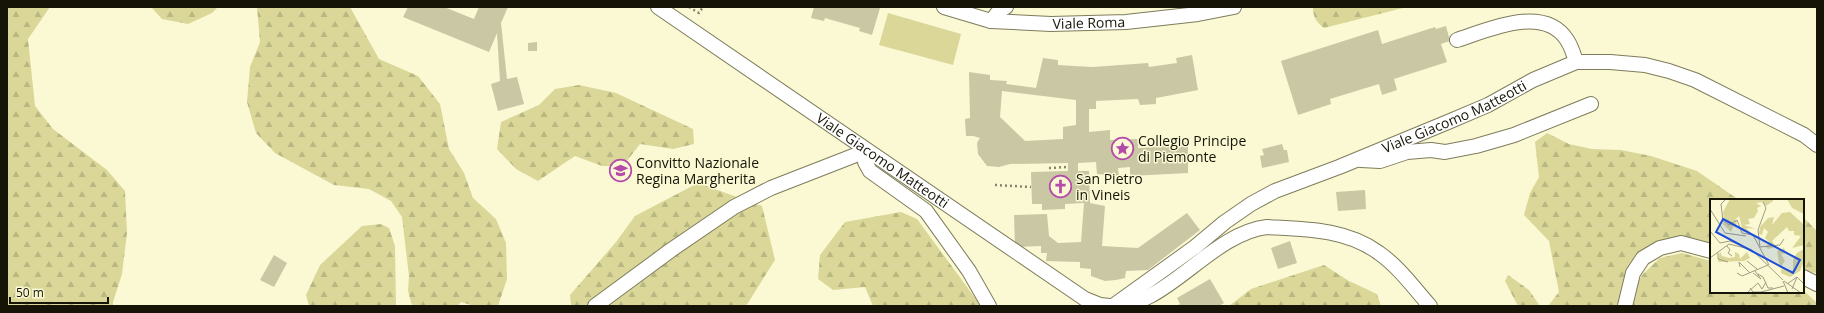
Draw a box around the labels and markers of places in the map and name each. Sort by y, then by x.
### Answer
place label: Collegio Principe di Piemonte [1138,131,1246,166]
place icon: Collegio Principe di Piemonte [1109,136,1135,162]
place label: Convitto Nazionale Regina Margherita [636,153,759,188]
school or university icon: Convitto Nazionale Regina Margherita [607,158,633,184]
place label: San Pietro in Vineis [1076,169,1143,204]
church icon: San Pietro in Vineis [1048,174,1074,200]

